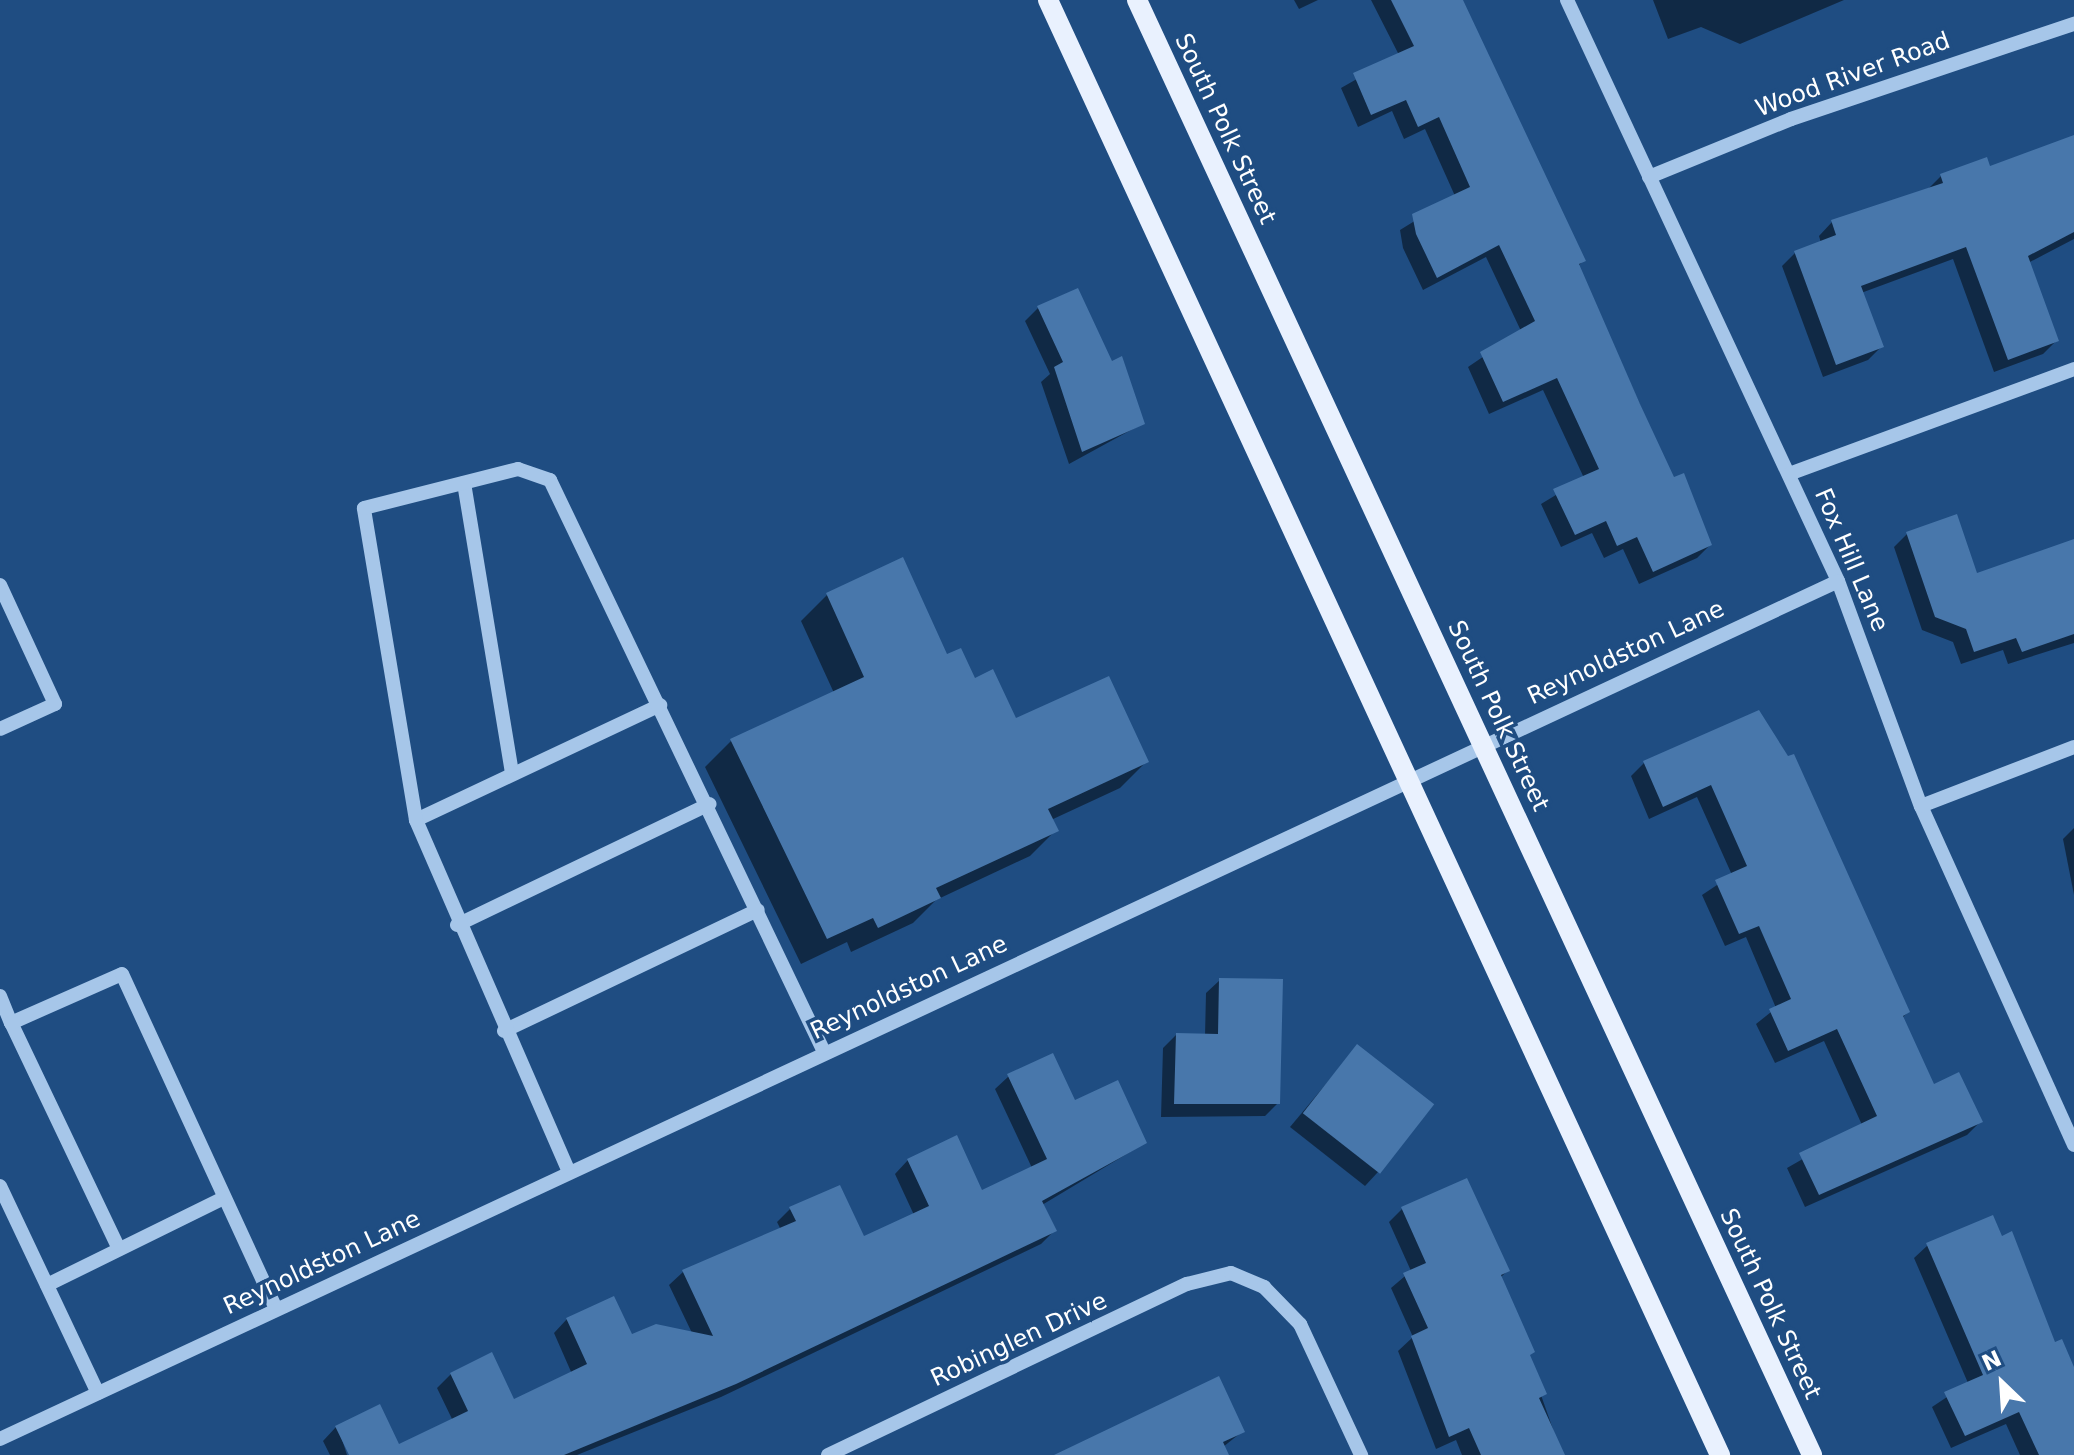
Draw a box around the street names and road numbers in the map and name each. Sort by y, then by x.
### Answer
street label: Wood River Road [1752,26,1954,124]
street label: South Polk Street [1168,29,1282,229]
street label: Fox Hill Lane [1808,484,1894,636]
street label: Reynoldston Lane [1523,595,1729,711]
street label: South Polk Street [1441,616,1555,816]
street label: Reynoldston Lane [806,930,1012,1046]
street label: South Polk Street [1713,1204,1827,1404]
street label: Reynoldston Lane [219,1205,425,1321]
street label: Robinglen Drive [926,1287,1112,1393]

